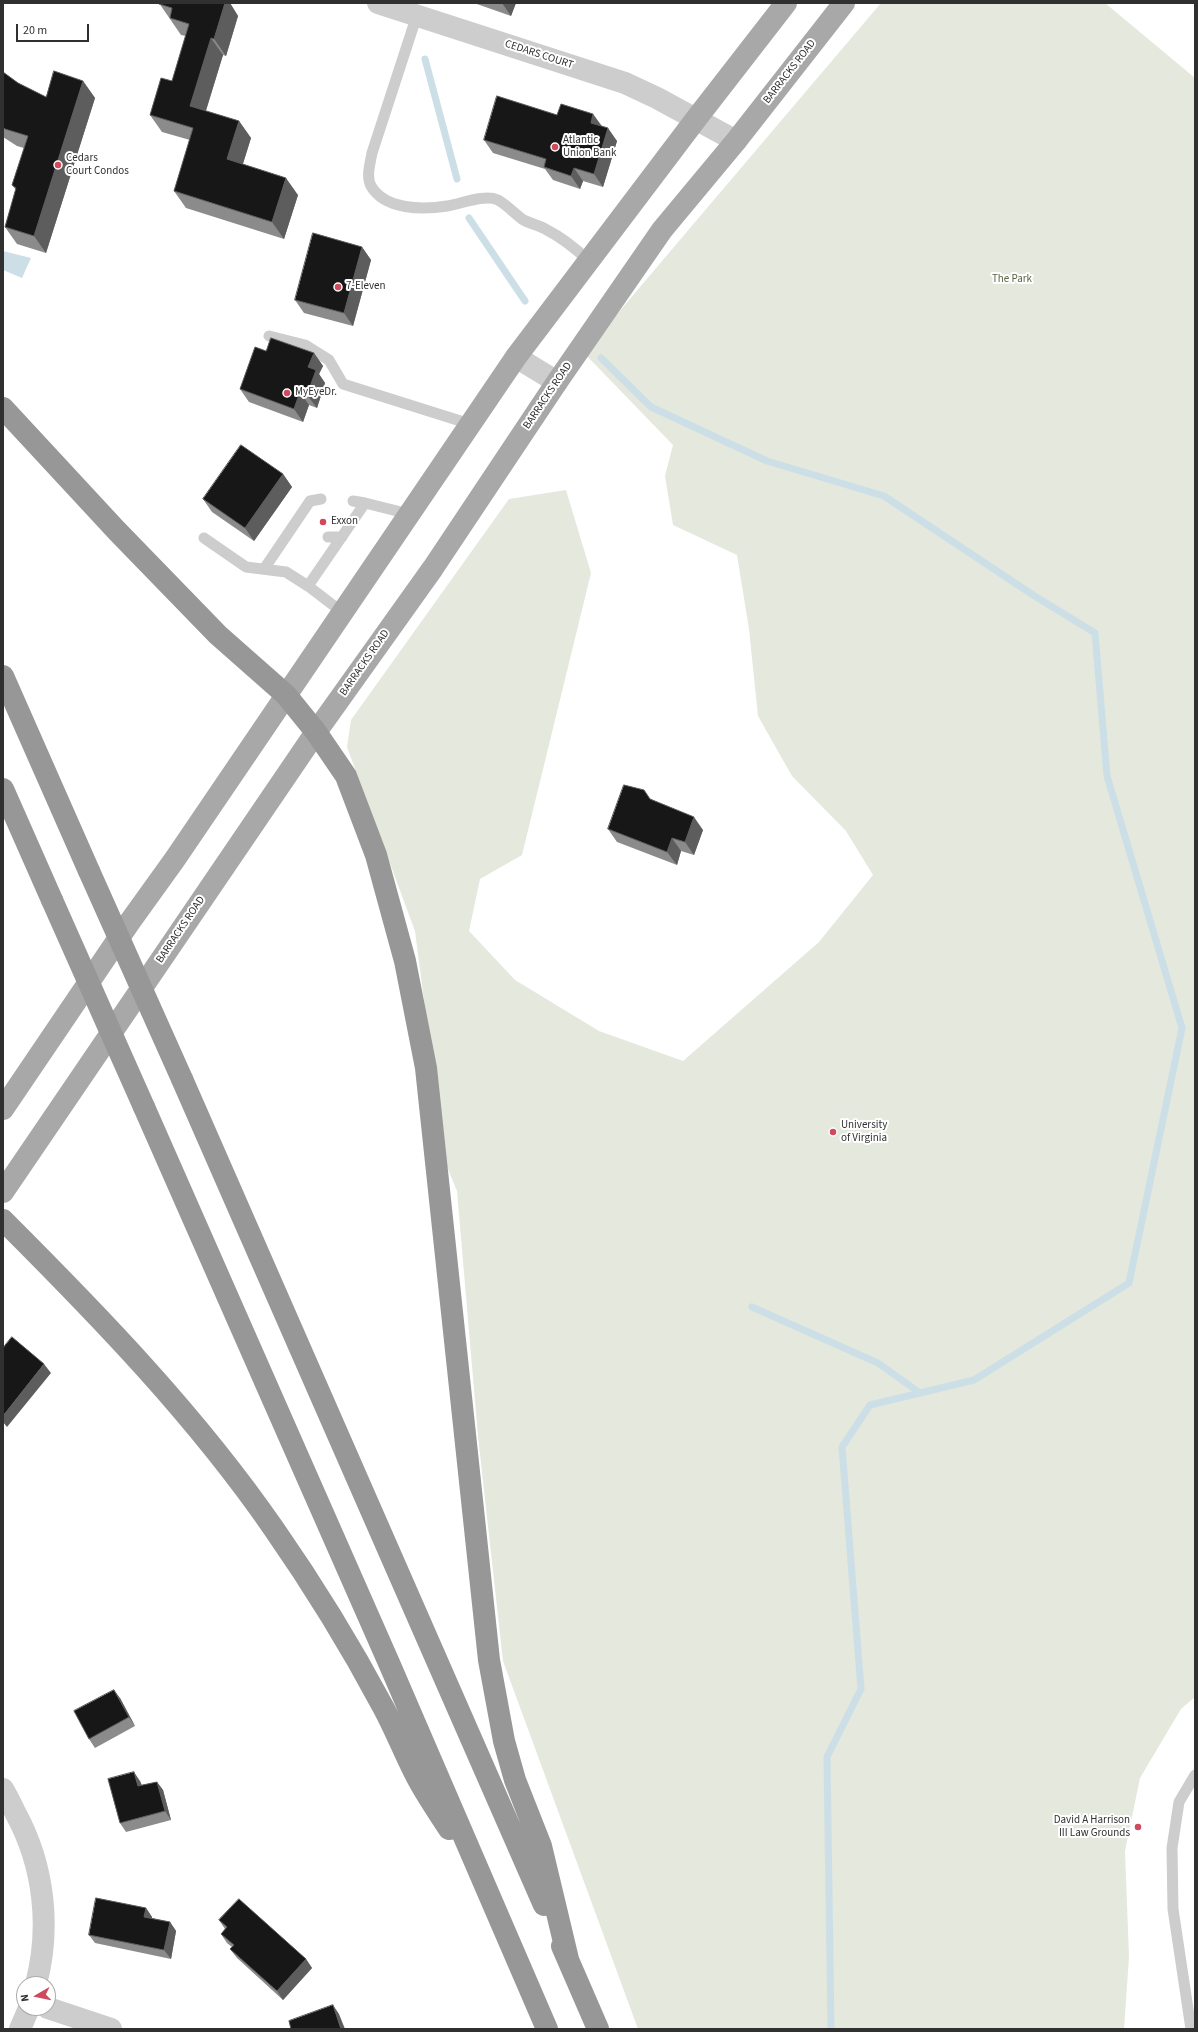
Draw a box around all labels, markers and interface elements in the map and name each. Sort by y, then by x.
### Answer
scale bar [18,16,91,42]
text: 20 m [23,22,47,39]
street label: BARRACKS ROAD [761,37,819,107]
street label: CEDARS COURT [503,38,575,72]
place label: Atlantic Union Bank [563,134,616,160]
marker: Atlantic Union Bank [550,142,560,152]
place label: Cedars Court Condos [66,152,129,178]
marker: Cedars Court Condos [53,160,63,170]
park label: The Park [992,273,1032,287]
place label: 7-Eleven [346,280,386,294]
marker: 7-Eleven [333,282,343,292]
street label: BARRACKS ROAD [521,360,575,432]
place label: MyEyeDr. [295,386,337,400]
marker: MyEyeDr. [282,388,292,398]
place label: Exxon [331,515,358,529]
marker: Exxon [318,517,328,527]
street label: BARRACKS ROAD [337,627,393,699]
street label: BARRACKS ROAD [154,894,208,966]
place label: University of Virginia [841,1119,887,1145]
marker: University of Virginia [828,1127,838,1137]
place label: David A Harrison III Law Grounds [1054,1814,1130,1840]
marker: David A Harrison III Law Grounds [1133,1822,1143,1832]
north arrow [16,1976,56,2016]
text: N [17,1993,33,2003]

